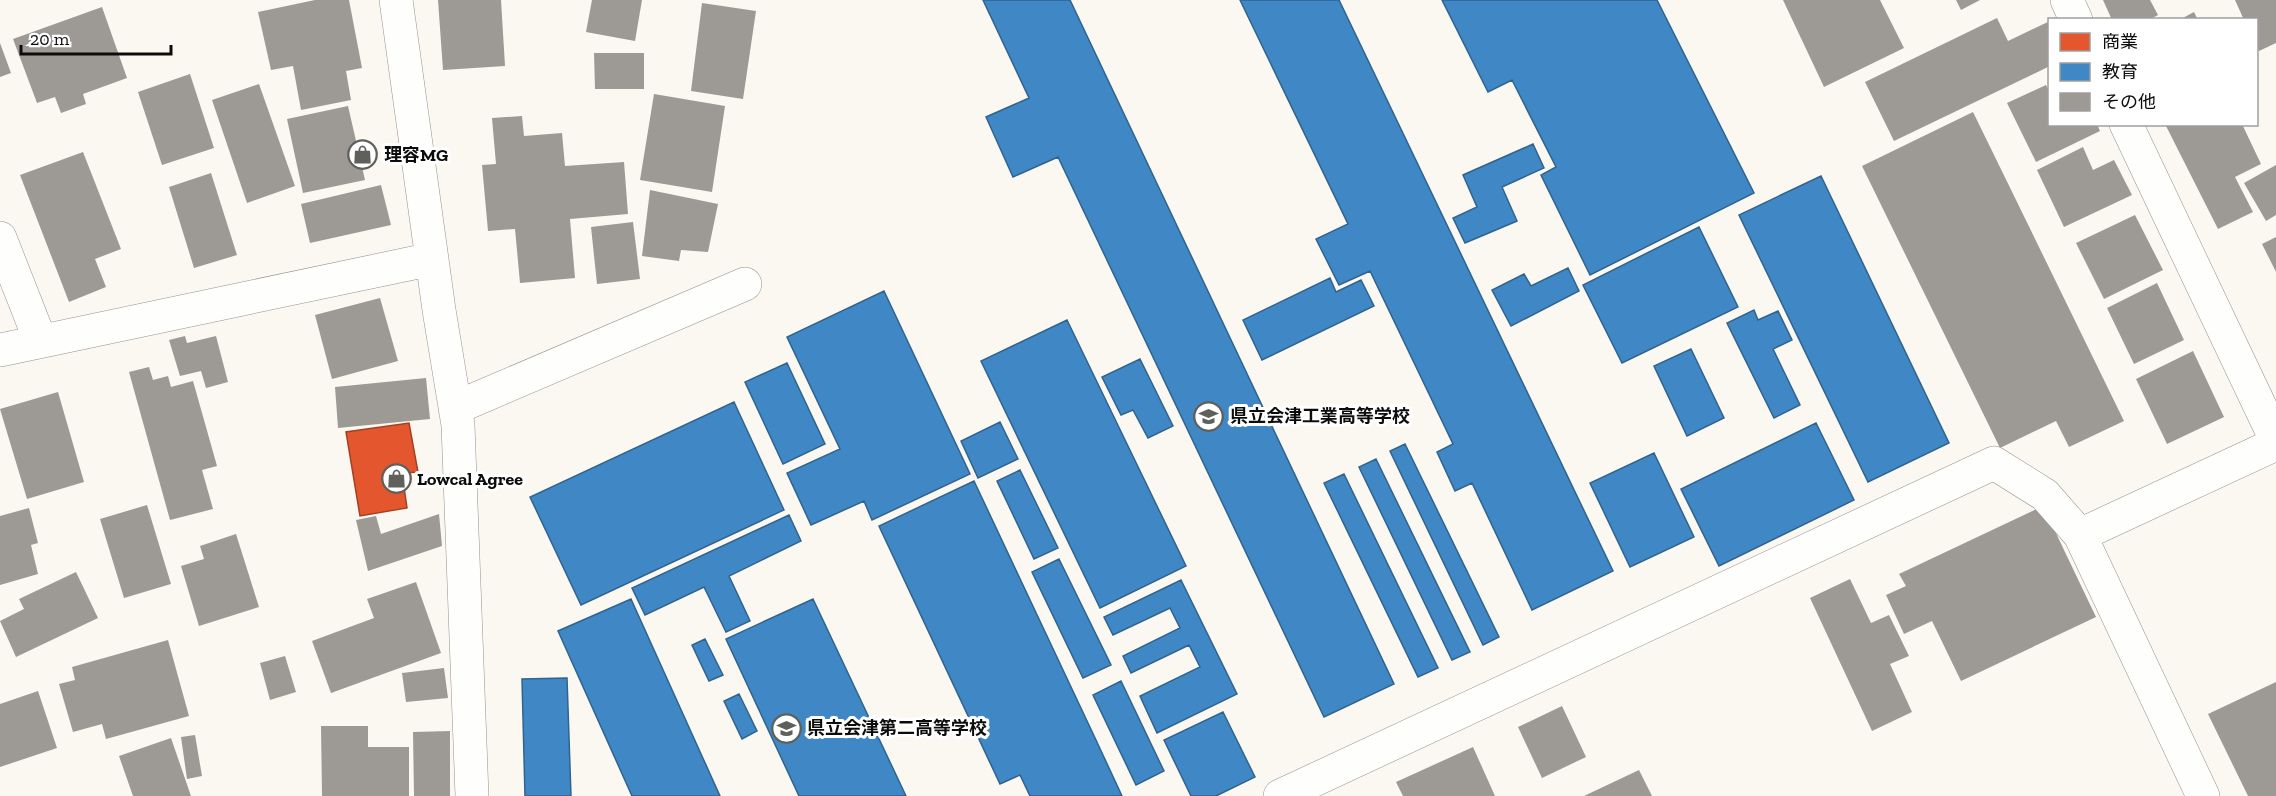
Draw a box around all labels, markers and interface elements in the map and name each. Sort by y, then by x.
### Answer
scale bar [21,18,171,56]
legend [2048,18,2258,126]
text: 20 m [30,28,70,50]
text: 商業 [2102,31,2138,53]
text: 教育 [2102,61,2138,83]
text: その他 [2102,91,2156,113]
shop icon: 理容MG [347,139,379,171]
place label: 理容MG [384,144,448,166]
school or university icon: 県立会津工業高等学校 [1193,400,1225,432]
place label: 県立会津工業高等学校 [1230,405,1410,427]
shop icon: Lowcal Agree [380,463,412,495]
place label: Lowcal Agree [417,468,523,490]
school or university icon: 県立会津第二高等学校 [770,712,802,744]
place label: 県立会津第二高等学校 [807,717,987,739]

